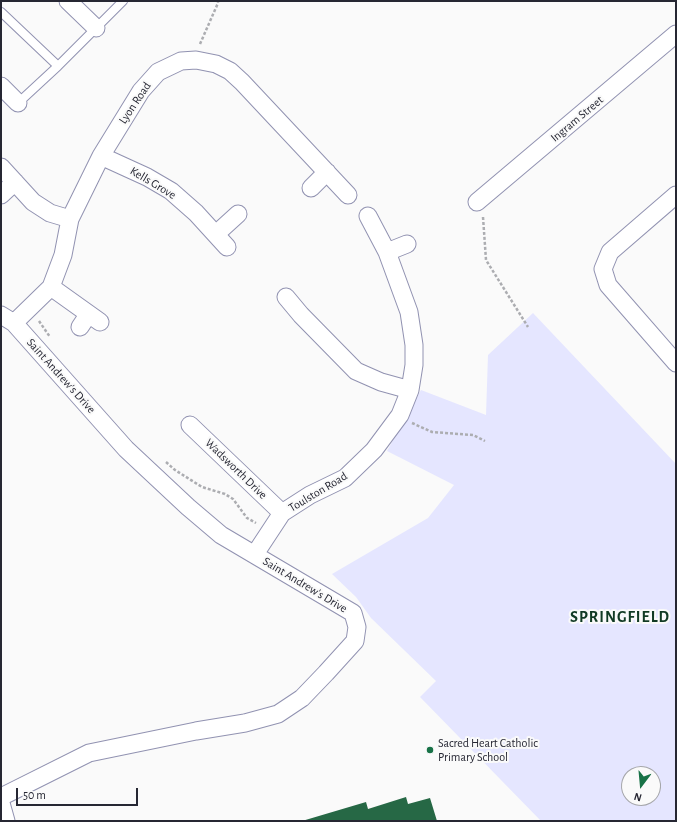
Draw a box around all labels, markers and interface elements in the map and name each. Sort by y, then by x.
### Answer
street label: Lyon Road [116,79,154,127]
street label: Ingram Street [548,93,606,145]
street label: Kells Grove [127,164,179,202]
street label: Saint Andrew's Drive [24,336,98,416]
street label: Wadsworth Drive [202,436,270,502]
street label: Toulston Road [286,469,350,515]
street label: Saint Andrew's Drive [260,554,350,616]
district label: SPRINGFIELD [570,607,670,627]
place label: Sacred Heart Catholic Primary School [438,736,538,764]
marker: Sacred Heart Catholic Primary School [425,745,435,755]
north arrow [621,766,661,806]
scale bar [18,780,140,806]
text: 50 m [23,789,46,801]
text: N [633,791,643,803]

